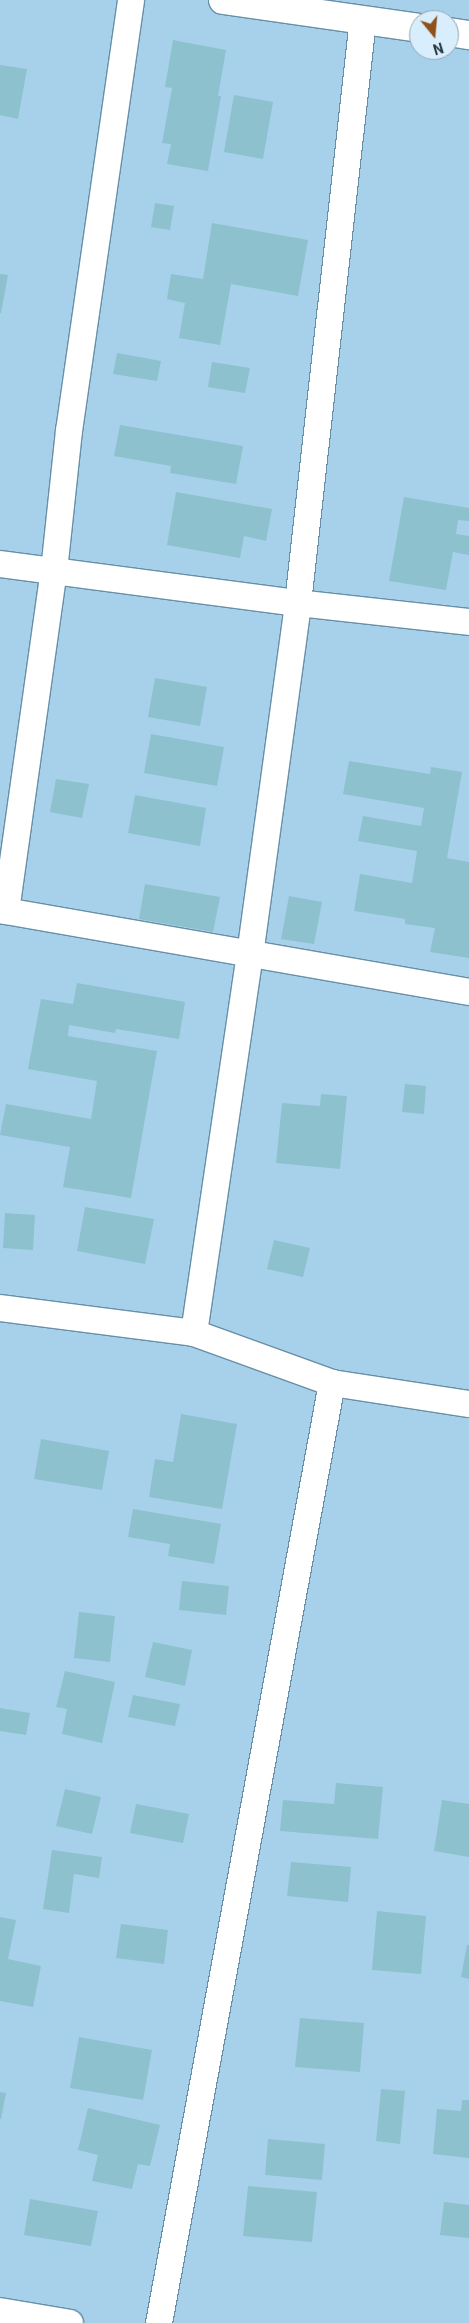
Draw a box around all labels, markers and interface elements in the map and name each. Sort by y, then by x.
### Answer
north arrow [409,10,459,60]
text: N [431,39,445,57]

